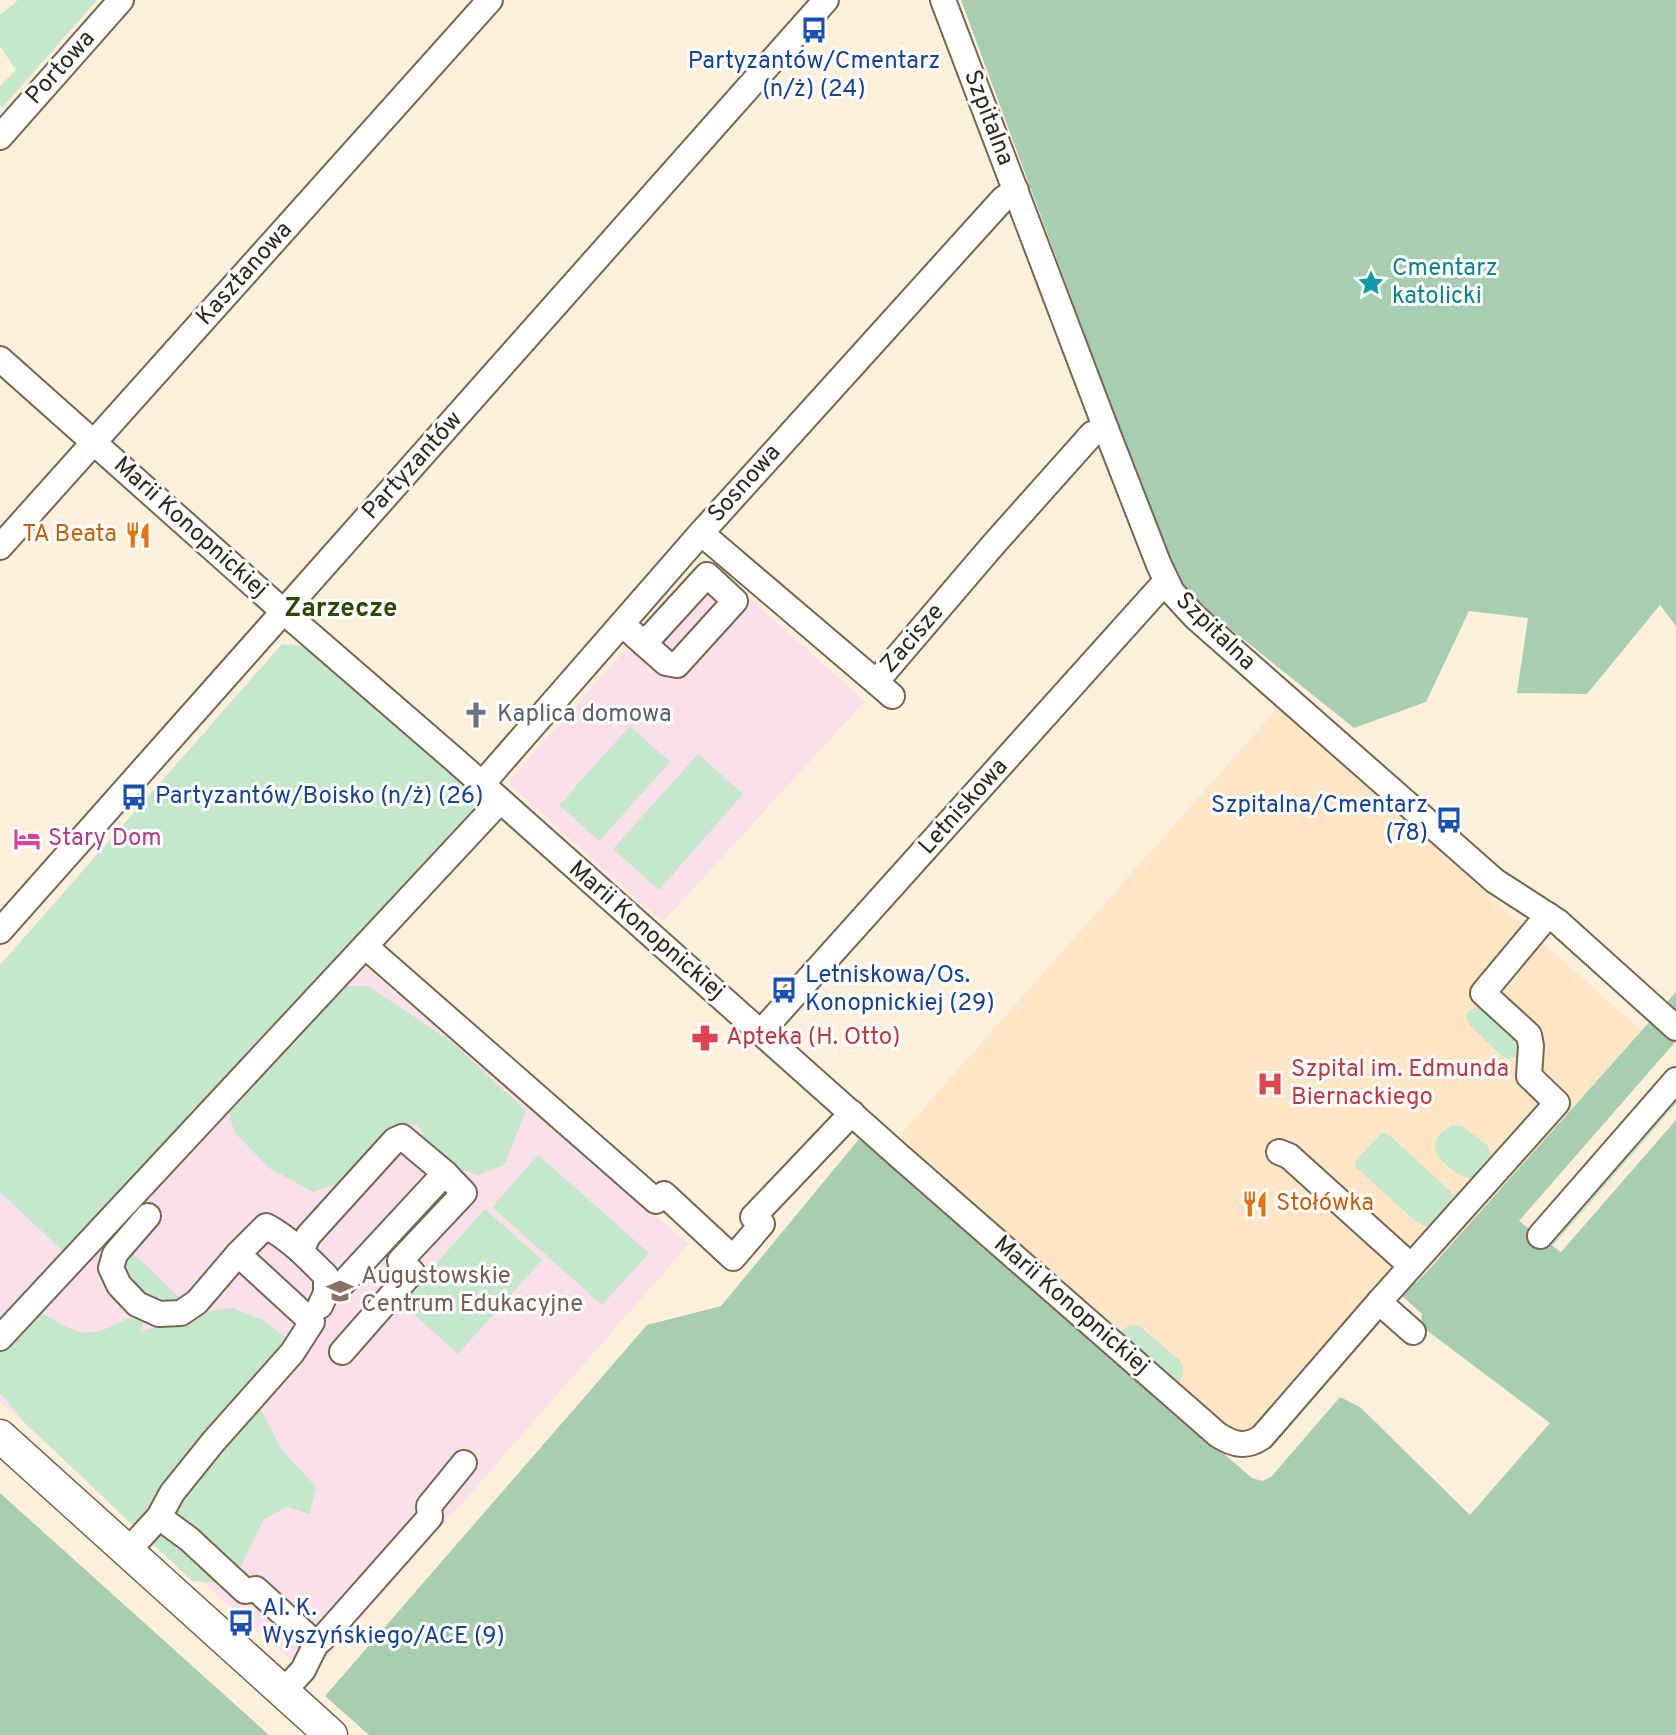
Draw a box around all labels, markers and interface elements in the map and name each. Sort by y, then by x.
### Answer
bus stop icon: Partyzantów/Cmentarz (n/ż) (24) [799,15,829,45]
street label: Portowa [20,25,102,111]
place label: Partyzantów/Cmentarz (n/ż) (24) [688,47,940,105]
street label: Szpitalna [956,66,1020,170]
street label: Kasztanowa [191,216,299,332]
place label: Cmentarz katolicki [1392,254,1498,312]
place icon: Cmentarz katolicki [1356,268,1386,298]
street label: Partyzantów [356,405,470,527]
street label: Sosnowa [702,439,788,529]
street label: Marii Konopnickiej [107,451,273,605]
place label: TA Beata [22,520,117,550]
restaurant icon: TA Beata [123,520,153,550]
street label: Szpitalna [1169,586,1261,678]
district label: Zarzecze [285,593,397,626]
street label: Zacisze [875,598,951,680]
church icon: Kaplica domowa [461,700,491,730]
place label: Kaplica domowa [497,700,672,730]
street label: Letniskowa [913,752,1015,862]
bus stop icon: Partyzantów/Boisko (n/ż) (26) [119,782,149,812]
place label: Partyzantów/Boisko (n/ż) (26) [155,782,483,812]
place label: Szpitalna/Cmentarz (78) [1211,791,1428,849]
bus stop icon: Szpitalna/Cmentarz (78) [1434,805,1464,835]
hotel icon: Stary Dom [12,824,42,854]
place label: Stary Dom [48,824,162,854]
street label: Marii Konopnickiej [562,855,730,1007]
place label: Letniskowa/Os. Konopnickiej (29) [805,961,995,1019]
bus stop icon: Letniskowa/Os. Konopnickiej (29) [769,975,799,1005]
pharmacy icon: Apteka (H. Otto) [690,1023,720,1053]
place label: Apteka (H. Otto) [726,1023,900,1053]
place label: Szpital im. Edmunda Biernackiego [1291,1055,1509,1113]
hospital icon: Szpital im. Edmunda Biernackiego [1255,1069,1285,1099]
restaurant icon: Stołówka [1240,1189,1270,1219]
place label: Stołówka [1276,1189,1374,1219]
street label: Marii Konopnickiej [987,1230,1155,1382]
place label: Augustowskie Centrum Edukacyjne [361,1262,583,1320]
school or university icon: Augustowskie Centrum Edukacyjne [325,1276,355,1306]
place label: Al. K. Wyszyńskiego/ACE (9) [262,1594,505,1652]
bus stop icon: Al. K. Wyszyńskiego/ACE (9) [226,1608,256,1638]

